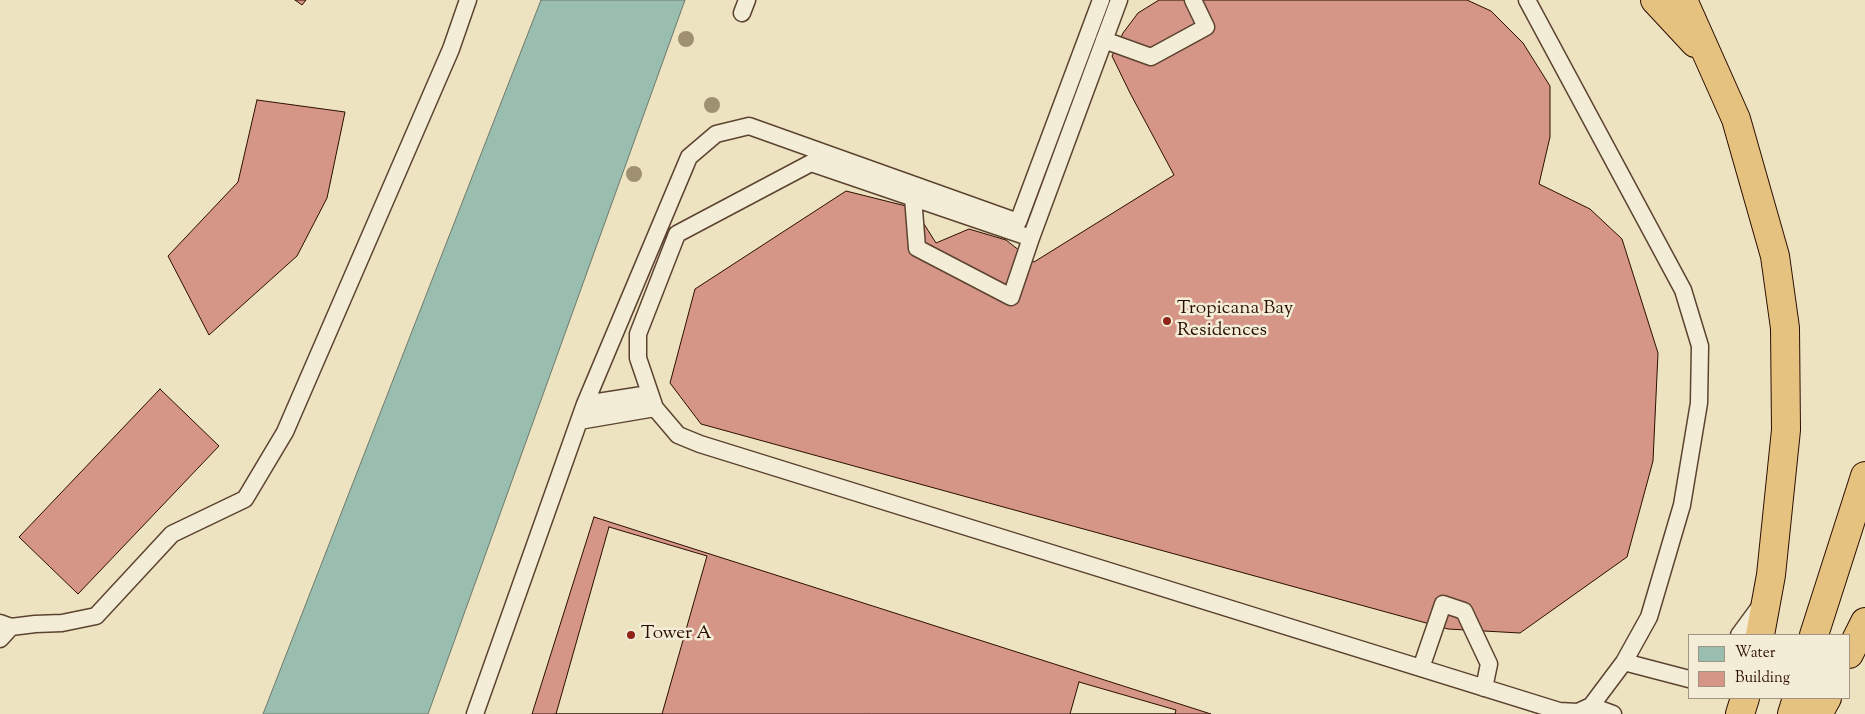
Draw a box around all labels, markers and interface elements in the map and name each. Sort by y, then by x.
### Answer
place label: Tropicana Bay Residences [1177,299,1293,343]
marker: Tropicana Bay Residences [1161,315,1173,327]
place label: Tower A [641,624,712,646]
marker: Tower A [625,629,637,641]
legend [1688,634,1850,699]
text: Water [1735,643,1775,664]
text: Building [1735,668,1790,689]

